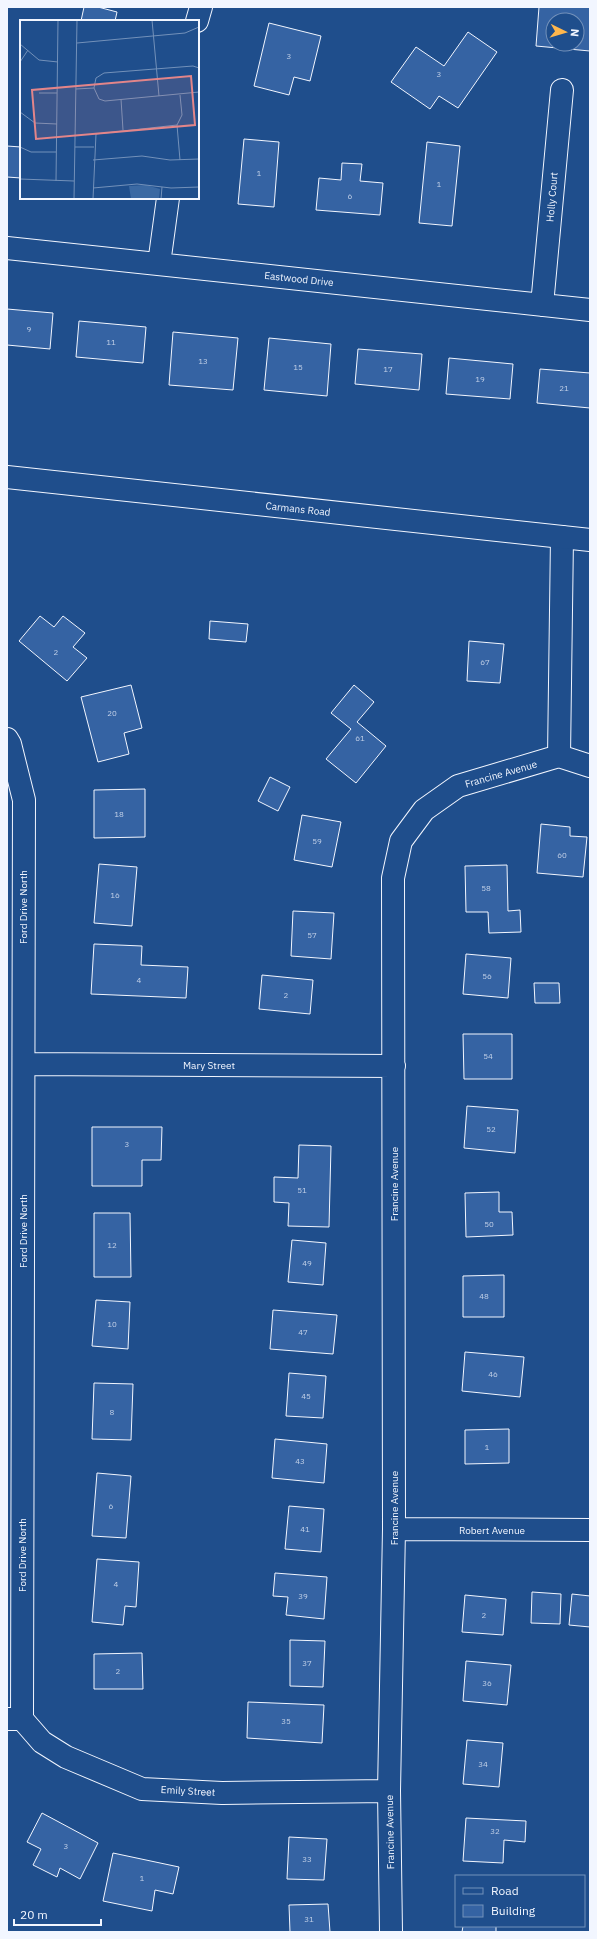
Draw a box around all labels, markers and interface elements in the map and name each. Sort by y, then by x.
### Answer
north arrow [545,12,585,52]
inset map [20,20,199,199]
text: N [568,28,582,37]
house number: 3 [287,51,292,61]
house number: 3 [437,69,442,79]
house number: 1 [257,168,262,178]
street label: Holly Court [543,171,561,222]
house number: 1 [437,179,442,189]
house number: 6 [348,191,353,201]
street label: Eastwood Drive [264,269,335,289]
house number: 9 [27,324,32,334]
house number: 11 [106,337,116,347]
house number: 13 [198,356,208,366]
house number: 15 [293,362,303,372]
house number: 17 [383,364,393,374]
house number: 19 [475,374,485,384]
house number: 21 [559,383,569,393]
street label: Carmans Road [265,499,331,519]
house number: 2 [54,647,59,657]
house number: 67 [480,657,490,667]
house number: 20 [107,708,117,718]
house number: 61 [355,733,365,743]
street label: Francine Avenue [463,757,539,791]
house number: 18 [114,809,124,819]
house number: 59 [312,836,322,846]
house number: 60 [557,850,567,860]
street label: Ford Drive North [17,870,30,944]
house number: 58 [481,883,491,893]
house number: 16 [110,890,120,900]
house number: 57 [307,930,317,940]
house number: 56 [482,971,492,981]
house number: 4 [137,975,142,985]
house number: 2 [284,990,289,1000]
house number: 54 [483,1051,493,1061]
street label: Mary Street [183,1059,235,1072]
house number: 52 [486,1124,496,1134]
house number: 3 [125,1139,130,1149]
street label: Francine Avenue [388,1146,401,1221]
house number: 51 [297,1185,307,1195]
street label: Ford Drive North [17,1194,30,1268]
house number: 50 [484,1219,494,1229]
house number: 12 [107,1240,117,1250]
house number: 49 [302,1258,312,1268]
house number: 48 [479,1291,489,1301]
house number: 10 [107,1319,117,1329]
house number: 47 [298,1327,308,1337]
house number: 46 [488,1369,498,1379]
house number: 45 [301,1391,311,1401]
house number: 8 [110,1407,115,1417]
house number: 1 [485,1442,490,1452]
house number: 43 [295,1456,305,1466]
street label: Francine Avenue [388,1470,401,1545]
house number: 6 [109,1501,114,1511]
street label: Ford Drive North [16,1518,29,1592]
house number: 41 [300,1524,310,1534]
street label: Robert Avenue [459,1524,526,1537]
house number: 4 [114,1579,119,1589]
house number: 39 [298,1591,308,1601]
house number: 2 [482,1610,487,1620]
house number: 37 [302,1658,312,1668]
house number: 2 [116,1666,121,1676]
house number: 36 [482,1678,492,1688]
house number: 35 [281,1716,291,1726]
house number: 34 [478,1759,488,1769]
street label: Emily Street [160,1783,216,1799]
street label: Francine Avenue [383,1794,397,1869]
house number: 32 [490,1826,500,1836]
house number: 3 [64,1841,69,1851]
house number: 33 [302,1854,312,1864]
house number: 1 [140,1873,145,1883]
legend [455,1875,585,1927]
text: Road [491,1883,519,1898]
scale bar [14,1901,101,1927]
text: Building [491,1903,536,1918]
text: 20 m [20,1907,48,1922]
house number: 31 [304,1914,314,1924]

